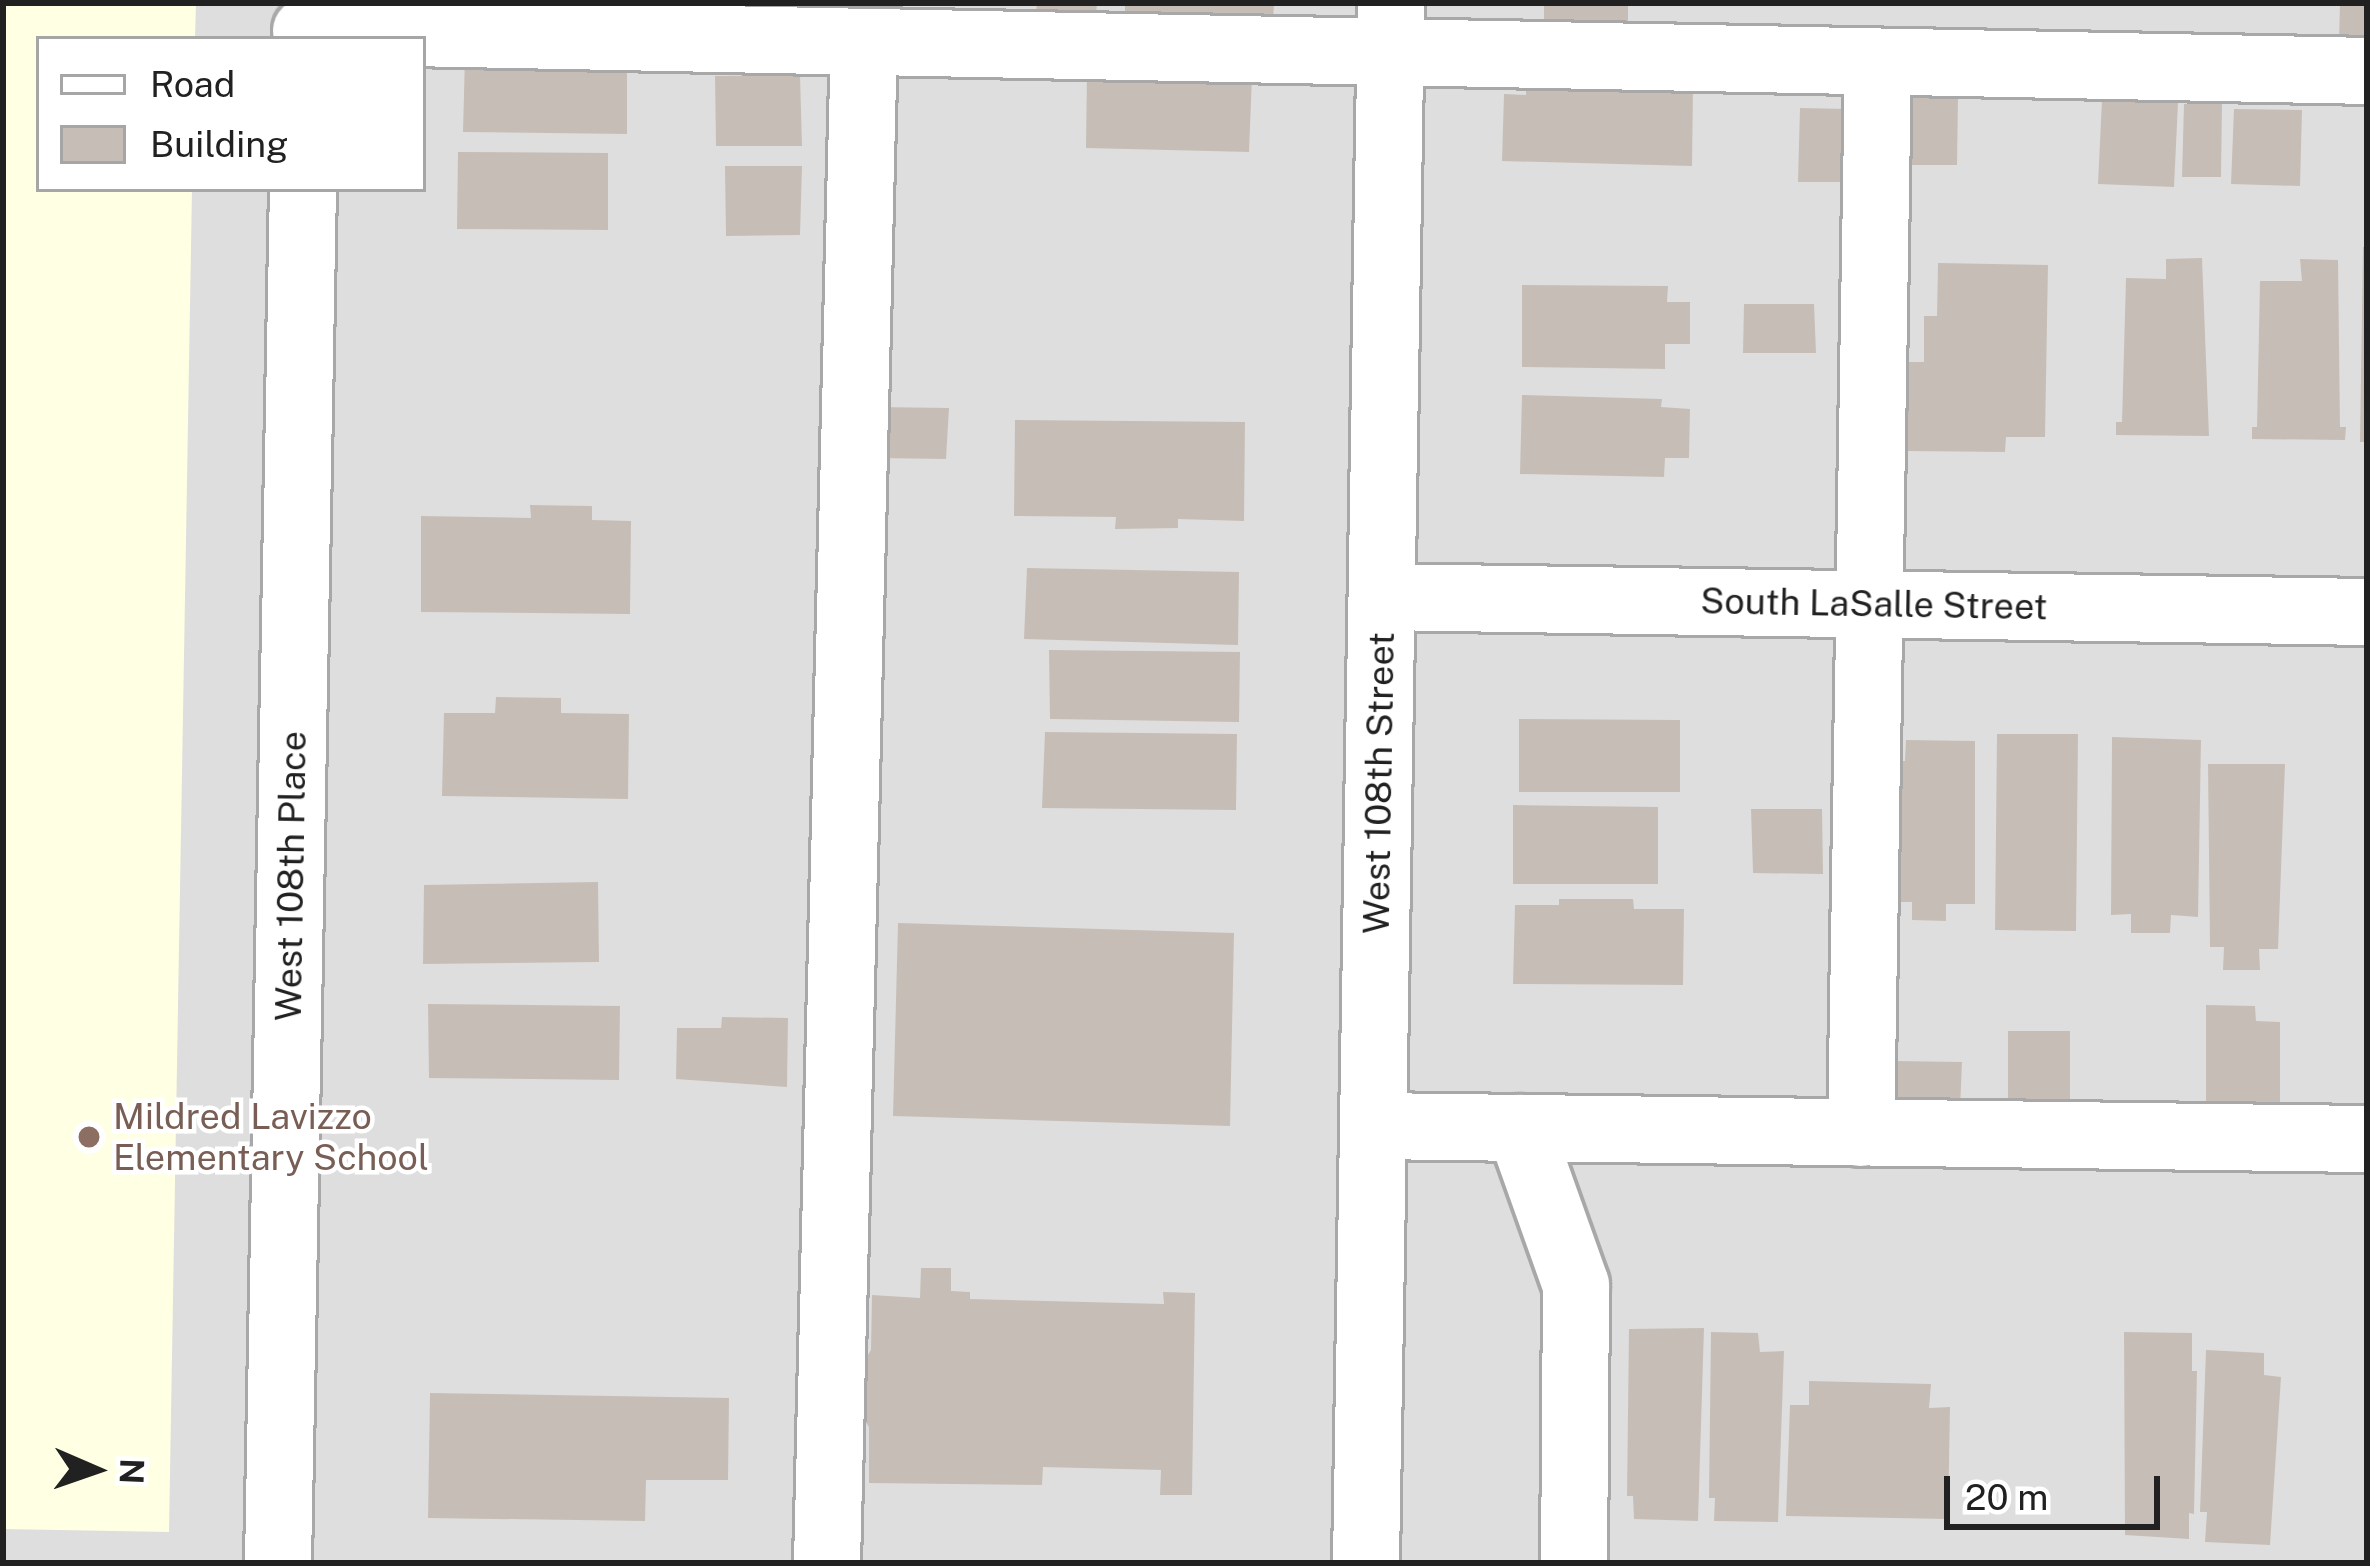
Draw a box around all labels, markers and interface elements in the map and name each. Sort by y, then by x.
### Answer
legend [36,36,426,192]
text: Road [150,63,235,105]
text: Building [150,123,288,165]
street label: South LaSalle Street [1700,579,2048,629]
street label: West 108th Street [1355,632,1403,934]
street label: West 108th Place [267,731,315,1021]
place label: Mildred Lavizzo Elementary School [113,1094,429,1179]
marker: Mildred Lavizzo Elementary School [76,1124,102,1150]
north arrow [36,1410,156,1530]
scale bar [1950,1452,2166,1526]
text: N [113,1458,151,1485]
text: 20 m [1965,1476,2048,1518]

